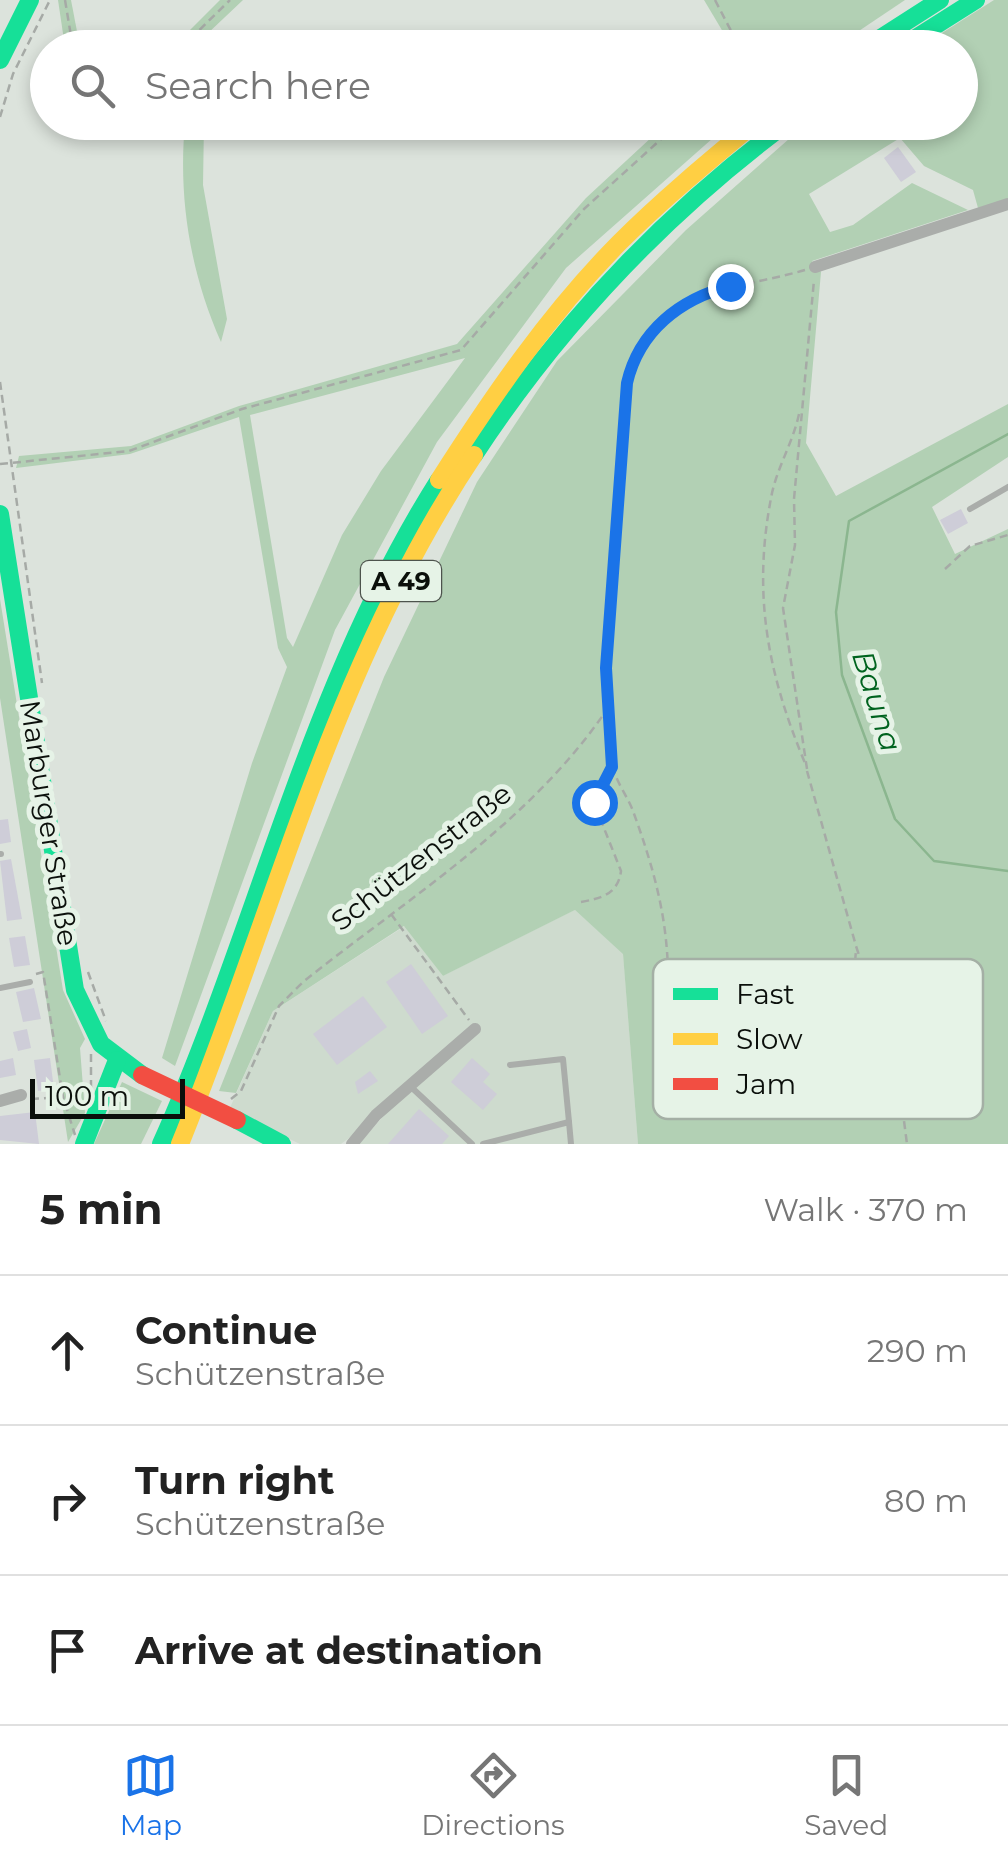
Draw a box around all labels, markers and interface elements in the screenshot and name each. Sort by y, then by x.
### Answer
search box [30,30,978,140]
icon: search [65,58,120,113]
text: Search here [145,62,371,109]
route end [708,264,754,310]
road number: A 49 [361,561,441,601]
water label: Bauna [844,646,910,756]
street label: Marburger Straße [13,698,85,948]
street label: Schützenstraße [324,776,518,938]
route start [572,780,618,826]
legend [653,959,983,1119]
text: Fast [736,977,795,1011]
text: Slow [736,1022,803,1056]
text: Jam [735,1067,796,1101]
scale bar [30,1074,185,1118]
text: 100 m [45,1079,129,1113]
text: 5 min [40,1183,163,1235]
text: Walk · 370 m [763,1190,968,1229]
text: Continue [135,1307,317,1354]
icon: ahead [40,1323,95,1378]
text: 290 m [867,1331,968,1370]
text: Schützenstraße [135,1354,385,1393]
text: Turn right [135,1457,334,1504]
icon: right [40,1473,95,1528]
text: 80 m [884,1481,968,1520]
text: Schützenstraße [135,1504,385,1543]
icon: arrive [40,1623,95,1678]
text: Arrive at destination [135,1627,543,1674]
tab: Map [120,1748,182,1842]
tab: Directions [421,1748,565,1842]
tab: Saved [804,1748,888,1842]

